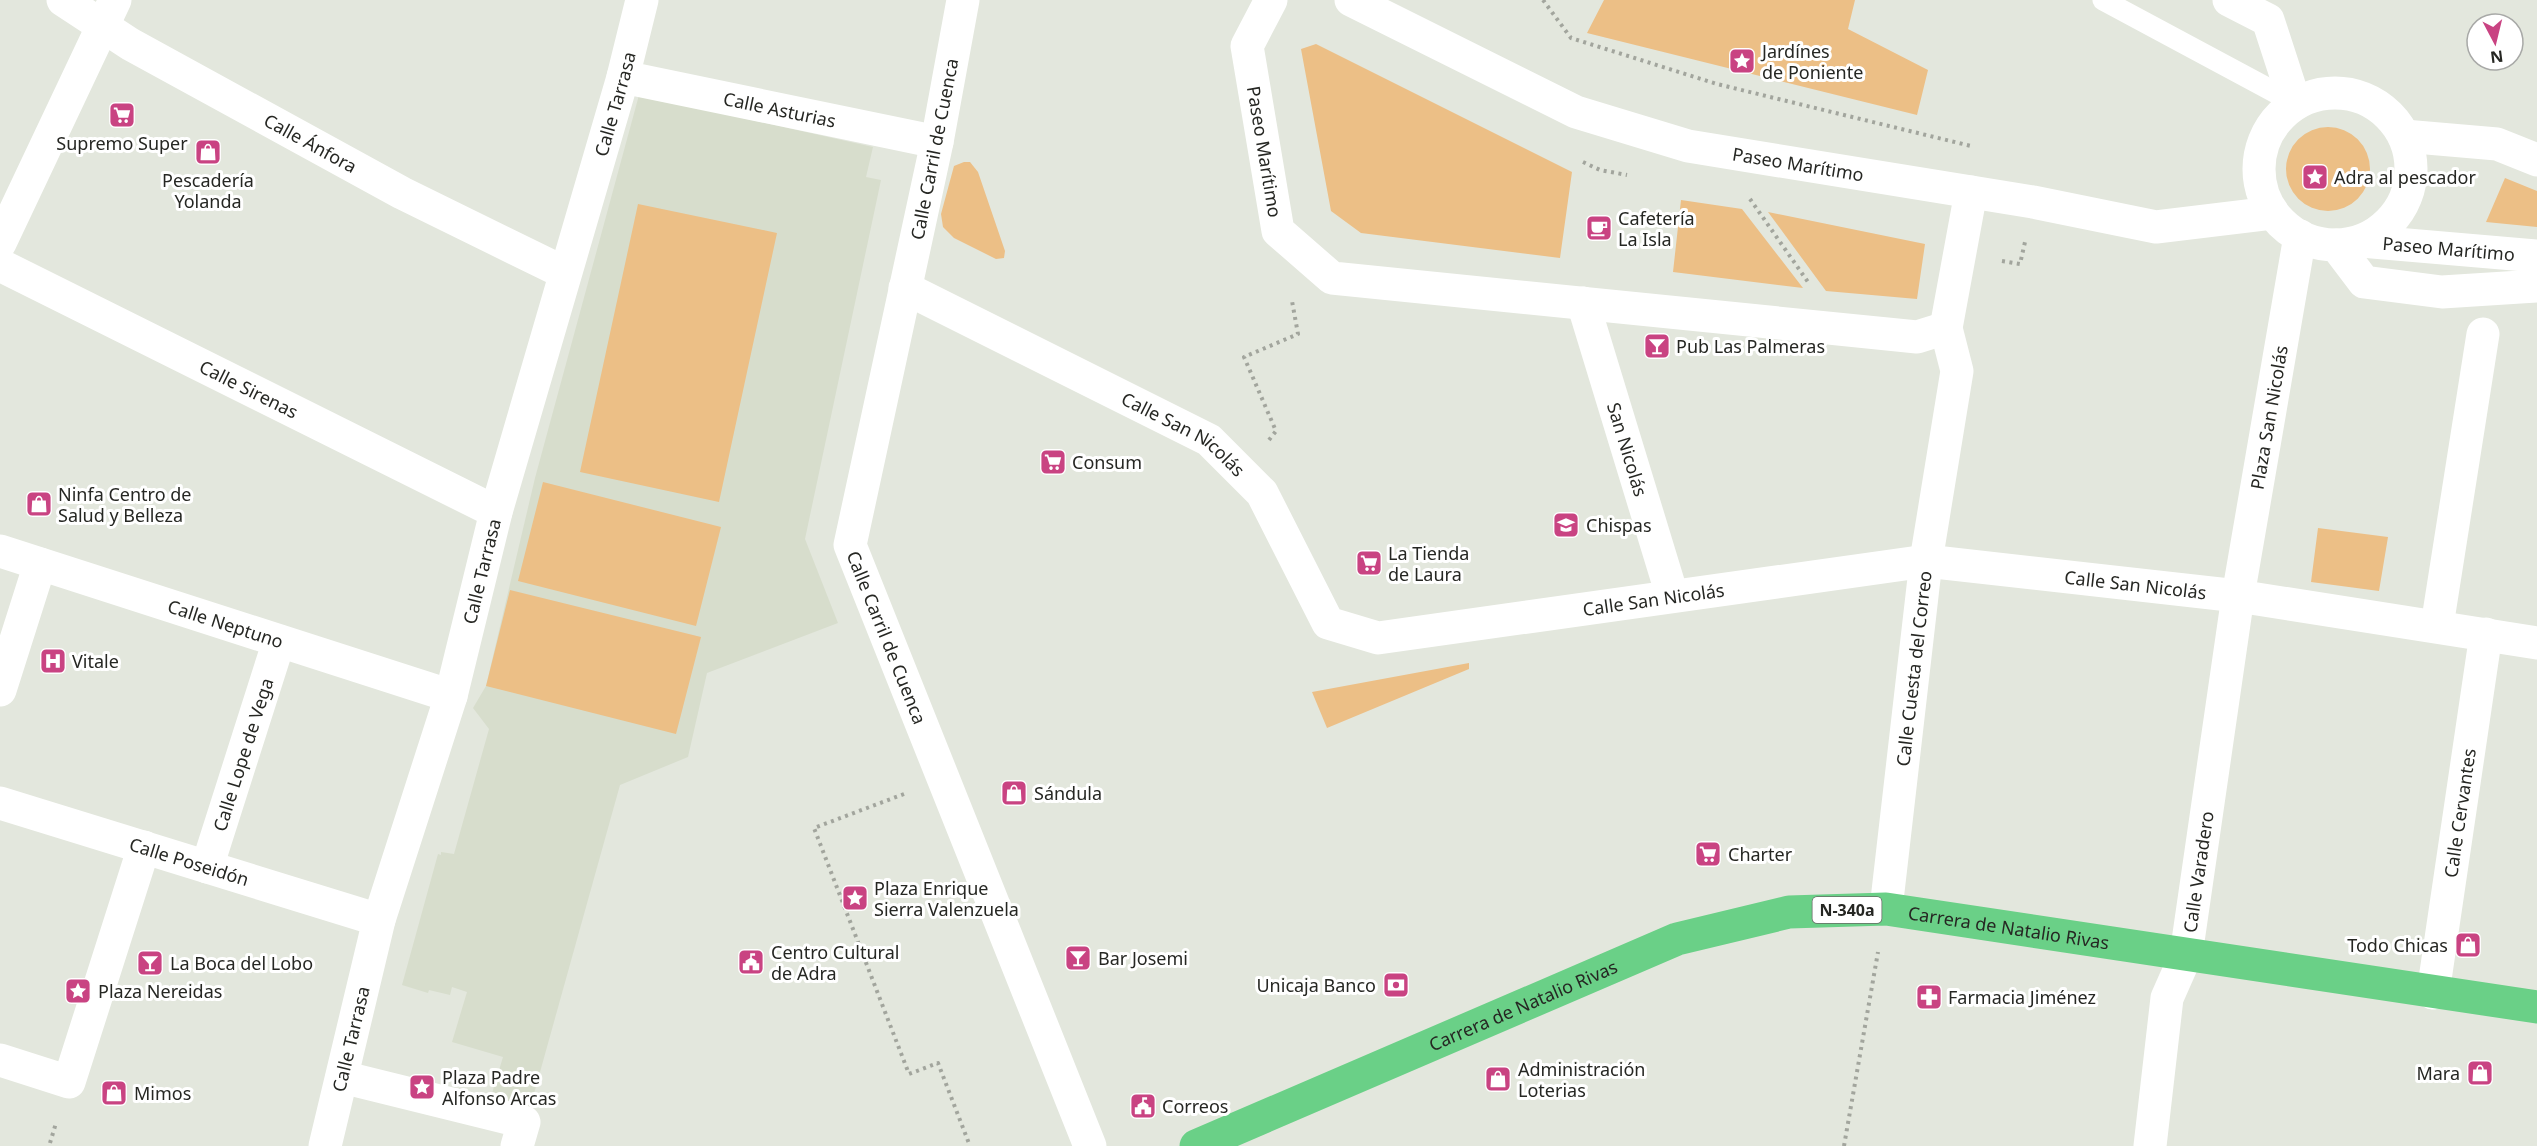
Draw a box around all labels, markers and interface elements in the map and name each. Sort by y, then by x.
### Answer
north arrow [2465,12,2525,72]
place label: Jardínes de Poniente [1760,39,1863,84]
text: N [2489,45,2505,69]
place icon: Jardínes de Poniente [1727,46,1757,76]
street label: Calle Tarrasa [588,49,641,159]
street label: Calle Carril de Cuenca [905,56,963,242]
street label: Paseo Marítimo [1242,84,1288,219]
street label: Calle Asturias [721,86,838,133]
supermarket icon: Supremo Super [107,100,137,130]
street label: Calle Ánfora [260,108,361,178]
place label: Supremo Super [56,131,188,155]
shop icon: Pescadería Yolanda [193,137,223,167]
street label: Paseo Marítimo [1731,141,1866,186]
place icon: Adra al pescador [2300,162,2330,192]
place label: Adra al pescador [2334,165,2476,189]
place label: Pescadería Yolanda [162,168,254,213]
place label: Cafetería La Isla [1618,206,1695,251]
cafe icon: Cafetería La Isla [1584,213,1614,243]
street label: Paseo Marítimo [2382,231,2516,266]
bar icon: Pub Las Palmeras [1642,331,1672,361]
place label: Pub Las Palmeras [1676,334,1825,358]
street label: Plaza San Nicolás [2245,343,2293,491]
street label: Calle Sirenas [195,354,302,424]
street label: Calle San Nicolás [1118,386,1250,481]
street label: San Nicolás [1602,399,1653,499]
supermarket icon: Consum [1038,447,1068,477]
place label: Consum [1072,450,1142,474]
place label: Ninfa Centro de Salud y Belleza [58,482,191,527]
shop icon: Ninfa Centro de Salud y Belleza [24,489,54,519]
school or university icon: Chispas [1551,510,1581,540]
place label: Chispas [1586,513,1652,537]
street label: Calle Tarrasa [457,516,506,626]
place label: La Tienda de Laura [1388,541,1469,586]
street label: Calle Carril de Cuenca [841,547,932,727]
supermarket icon: La Tienda de Laura [1354,548,1384,578]
street label: Calle San Nicolás [2063,565,2208,604]
street label: Calle Cuesta del Correo [1890,570,1937,768]
street label: Calle San Nicolás [1581,577,1726,621]
street label: Calle Neptuno [165,594,287,653]
hospital icon: Vitale [38,646,68,676]
place label: Vitale [72,649,119,673]
street label: Calle Lope de Vega [207,675,278,834]
street label: Calle Cervantes [2438,747,2481,879]
shop icon: Sándula [999,778,1029,808]
place label: Sándula [1034,781,1102,805]
street label: Calle Varadero [2177,809,2219,934]
street label: Calle Poseidón [126,832,252,891]
supermarket icon: Charter [1693,839,1723,869]
place label: Charter [1728,842,1793,866]
place label: Plaza Enrique Sierra Valenzuela [874,876,1019,921]
place icon: Plaza Enrique Sierra Valenzuela [840,883,870,913]
road number: N-340a [1812,897,1882,923]
street label: Carrera de Natalio Rivas [1907,900,2111,954]
shop icon: Todo Chicas [2453,930,2483,960]
place label: Todo Chicas [2347,933,2448,957]
place label: Centro Cultural de Adra [771,940,899,985]
bar icon: Bar Josemi [1063,943,1093,973]
place label: Bar Josemi [1098,946,1188,970]
public building icon: Centro Cultural de Adra [736,947,766,977]
bar icon: La Boca del Lobo [135,948,165,978]
place label: La Boca del Lobo [170,951,313,975]
street label: Carrera de Natalio Rivas [1425,954,1621,1056]
bank icon: Unicaja Banco [1381,970,1411,1000]
place label: Unicaja Banco [1256,973,1376,997]
place icon: Plaza Nereidas [63,976,93,1006]
place label: Plaza Nereidas [98,979,222,1003]
pharmacy icon: Farmacia Jiménez [1914,982,1944,1012]
street label: Calle Tarrasa [326,984,375,1094]
place label: Farmacia Jiménez [1948,985,2096,1009]
place label: Administración Loterias [1518,1057,1645,1102]
shop icon: Mara [2465,1058,2495,1088]
place label: Mara [2416,1061,2460,1085]
shop icon: Administración Loterias [1483,1064,1513,1094]
place label: Plaza Padre Alfonso Arcas [442,1065,556,1110]
place icon: Plaza Padre Alfonso Arcas [407,1072,437,1102]
shop icon: Mimos [99,1078,129,1108]
place label: Mimos [134,1081,191,1105]
public building icon: Correos [1128,1091,1158,1121]
place label: Correos [1162,1094,1228,1118]

